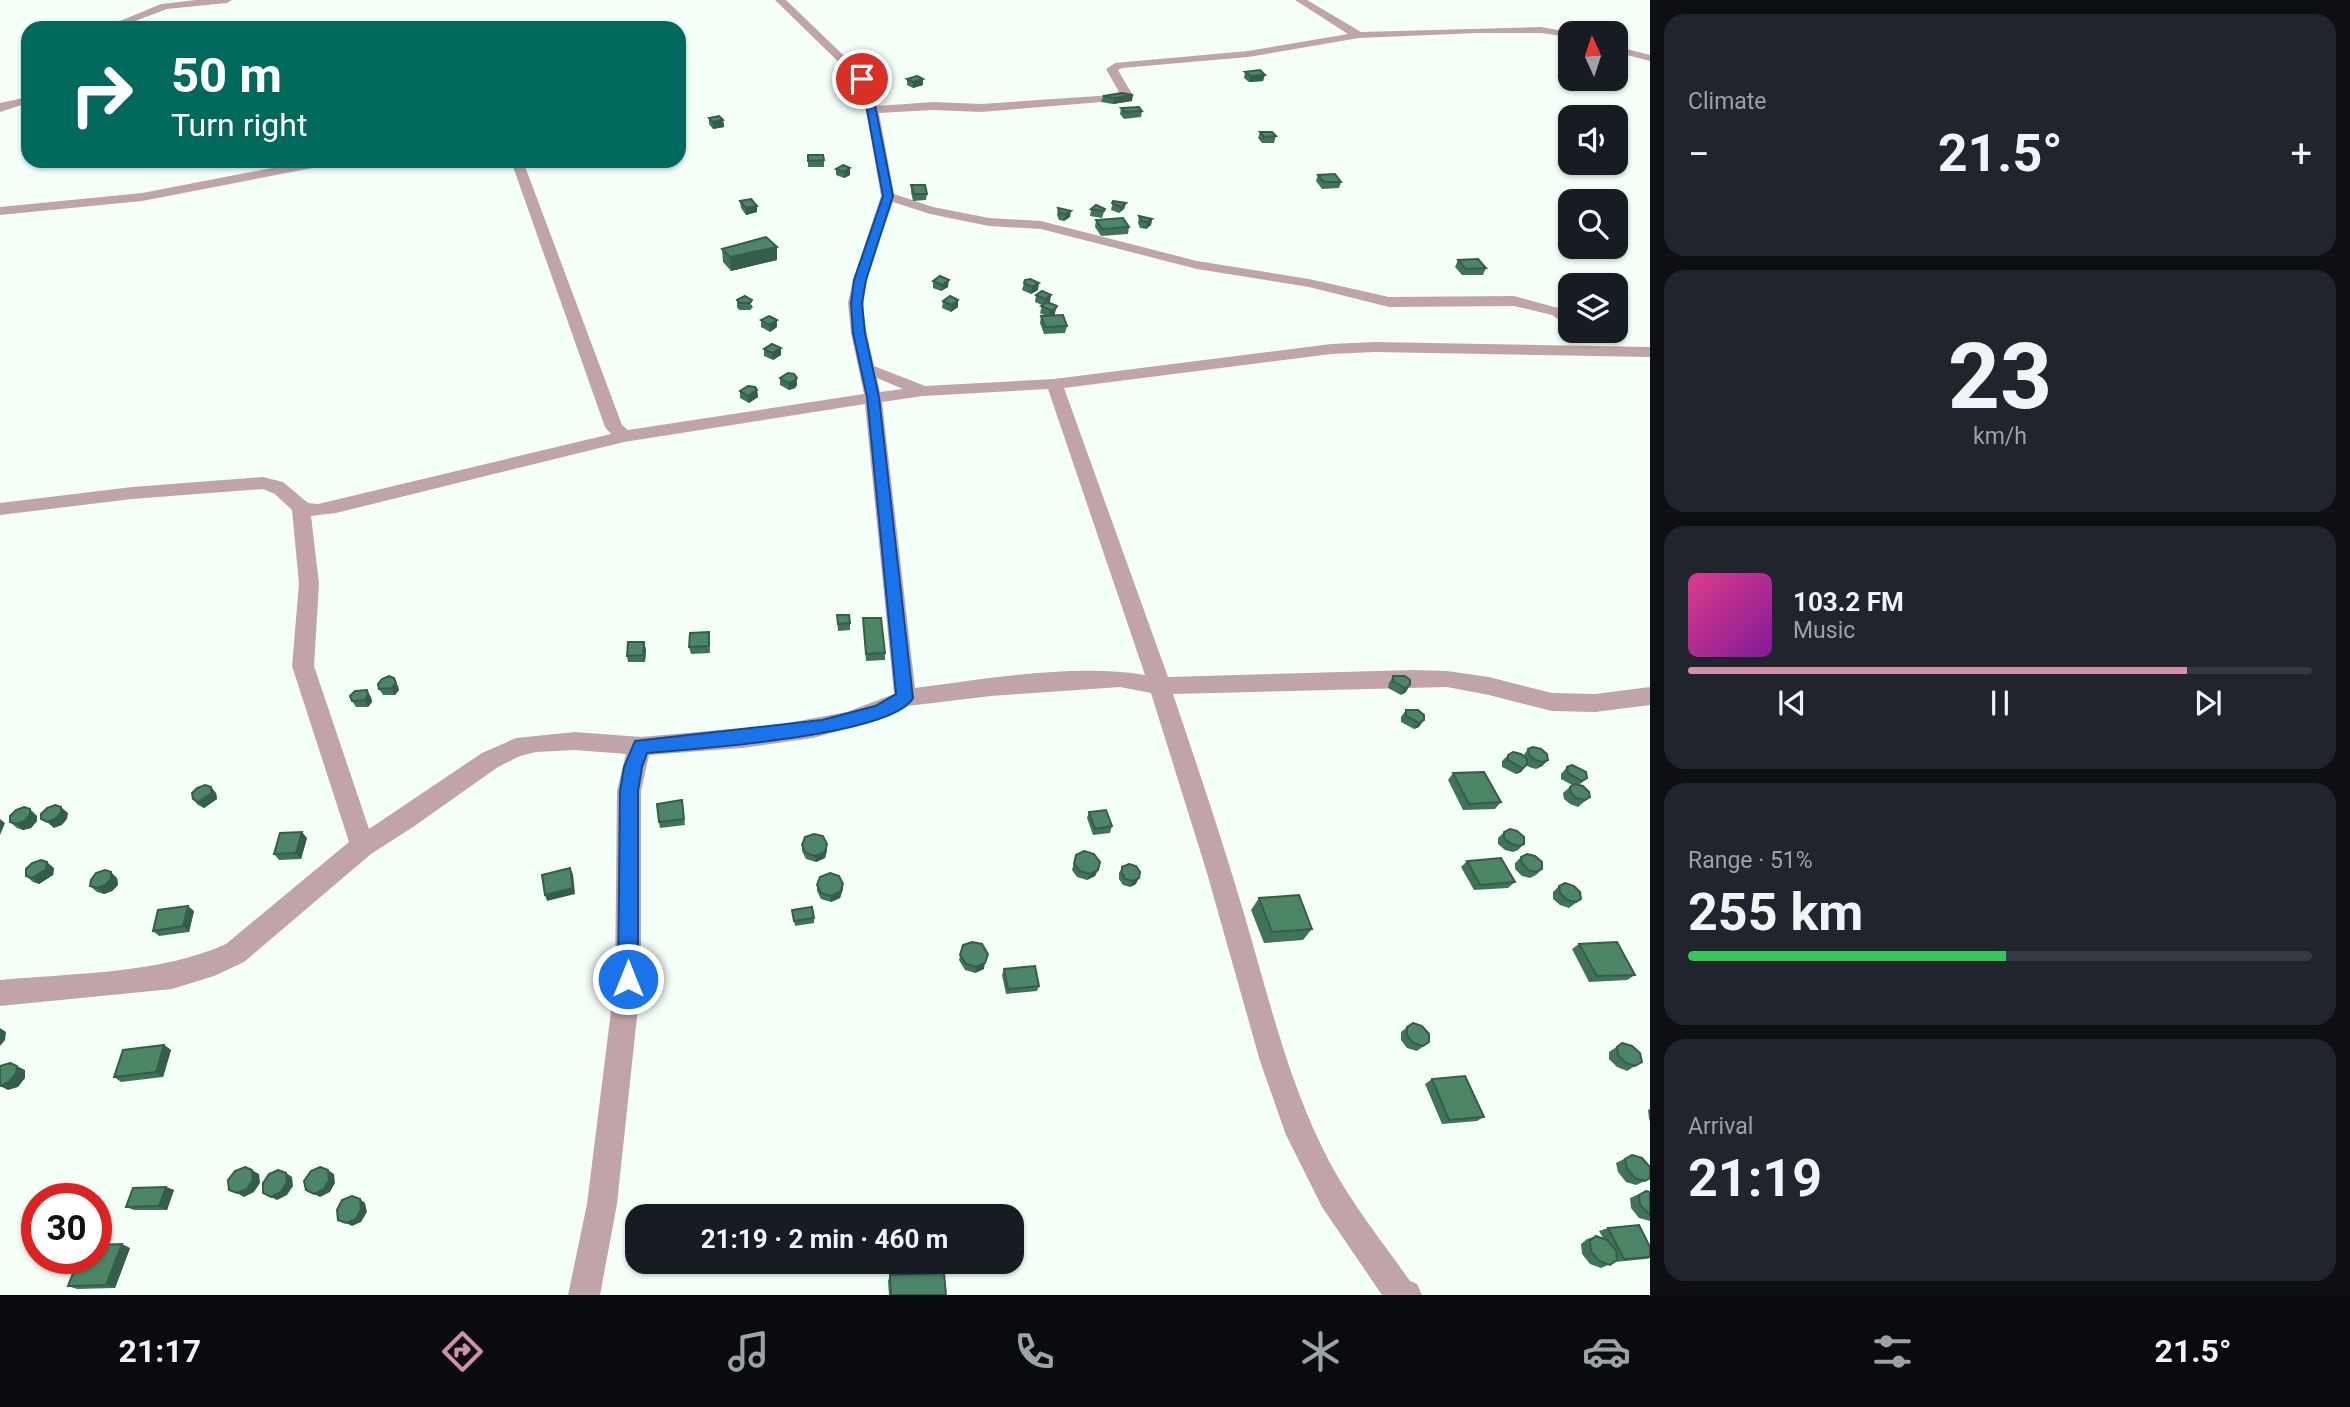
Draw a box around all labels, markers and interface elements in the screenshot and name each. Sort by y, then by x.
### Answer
north arrow [1558,21,1628,91]
map controls [1558,21,1628,343]
text: 50 m [171,47,282,104]
icon: right [56,49,147,140]
pin [832,49,892,109]
icon: arrive [843,60,881,98]
text: Climate [1688,88,1767,115]
button: sound [1558,105,1628,175]
text: Turn right [171,106,307,144]
text: 21.5° [1938,123,2063,184]
text: − [1688,132,1710,176]
text: + [2290,132,2312,176]
button: search [1558,189,1628,259]
button: layers [1558,273,1628,343]
text: 23 [1948,324,2052,430]
text: km/h [1973,423,2027,450]
text: 103.2 FM [1793,587,1904,617]
text: Music [1793,617,1855,644]
icon: previous [1773,684,1811,722]
icon: pause [1981,684,2019,722]
icon: next [2189,684,2227,722]
text: Range · 51% [1688,847,1813,874]
text: 255 km [1688,882,1863,943]
position arrow [591,942,665,1016]
text: Arrival [1688,1113,1753,1140]
text: 21:19 [1688,1148,1822,1209]
speed limit sign: 30 [21,1183,112,1274]
text: 21:19 · 2 min · 460 m [701,1224,948,1254]
icon: directions [438,1327,487,1376]
icon: music [724,1327,773,1376]
icon: phone [1010,1327,1059,1376]
icon: climate [1296,1327,1345,1376]
icon: car [1582,1327,1631,1376]
icon: filters [1868,1327,1917,1376]
text: 21:17 [119,1332,201,1370]
text: 21.5° [2155,1332,2231,1370]

